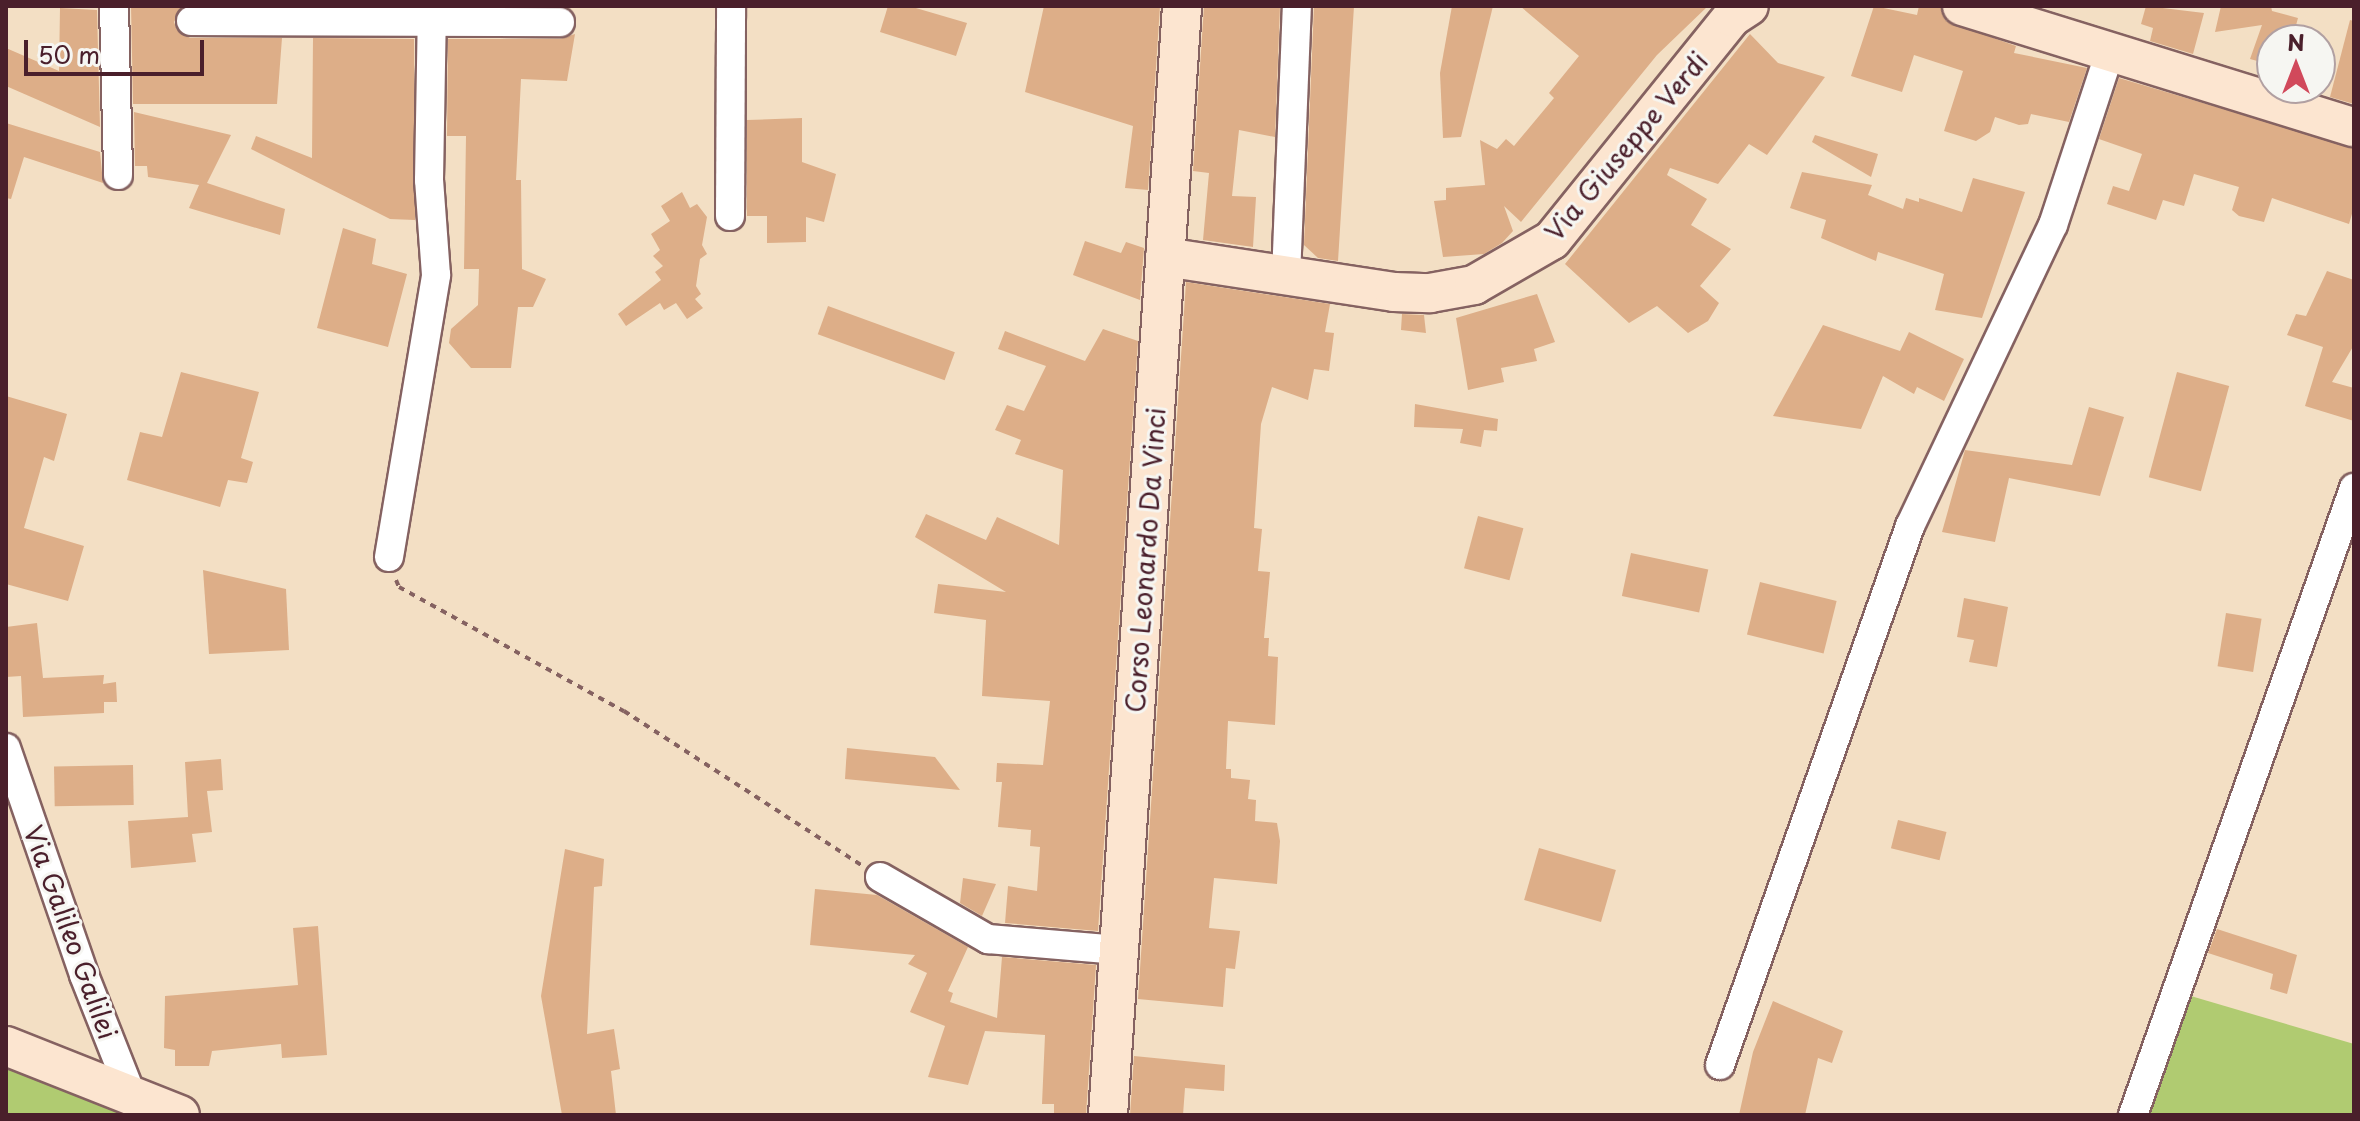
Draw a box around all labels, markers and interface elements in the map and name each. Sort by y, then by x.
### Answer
scale bar [28,24,208,74]
north arrow [2256,24,2336,104]
text: N [2287,25,2305,58]
text: 50 m [38,36,100,72]
street label: Via Giuseppe Verdi [1538,45,1714,247]
street label: Corso Leonardo Da Vinci [1119,405,1171,715]
street label: Via Galileo Galilei [18,821,124,1043]

